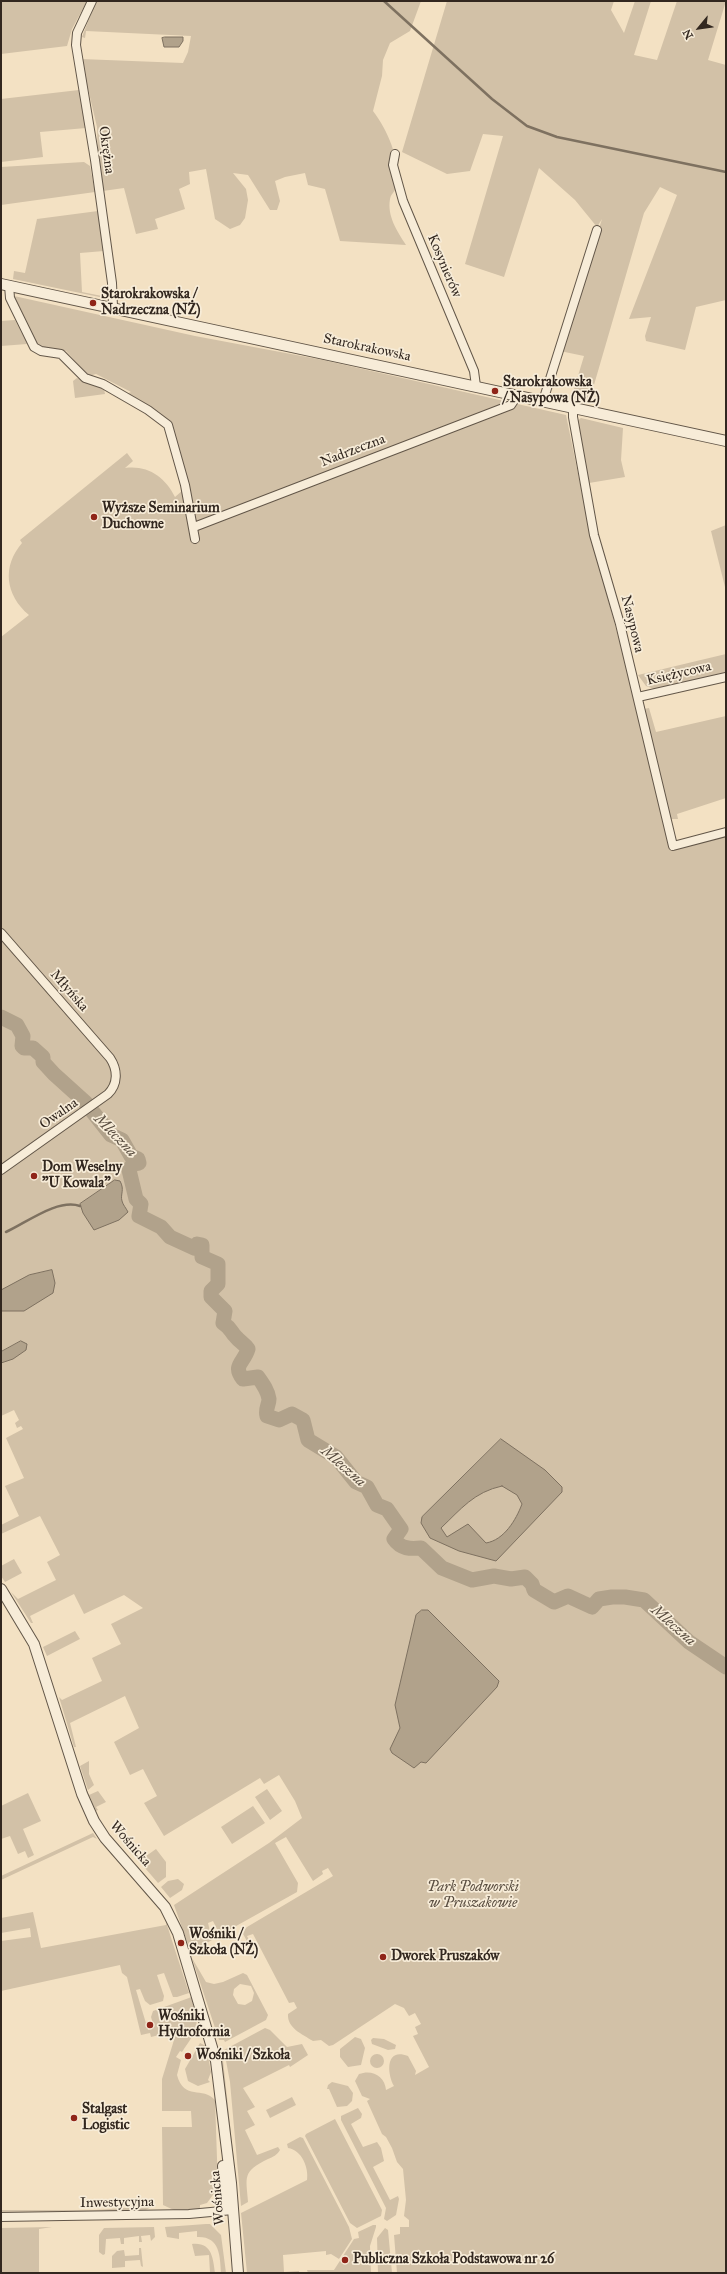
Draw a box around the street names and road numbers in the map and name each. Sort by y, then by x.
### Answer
street label: Okrężna [94,125,118,175]
street label: Kosynierów [423,232,465,300]
street label: Starokrakowska [322,331,412,365]
street label: Nadrzeczna [318,431,388,471]
street label: Nasypowa [617,594,647,654]
street label: Księżycowa [645,658,713,690]
street label: Młyńska [46,967,92,1015]
street label: Owalna [37,1095,81,1133]
street label: Wośnicka [106,1818,154,1870]
street label: Wośnicka [207,2170,229,2226]
street label: Inwestycyjna [80,2194,154,2212]

